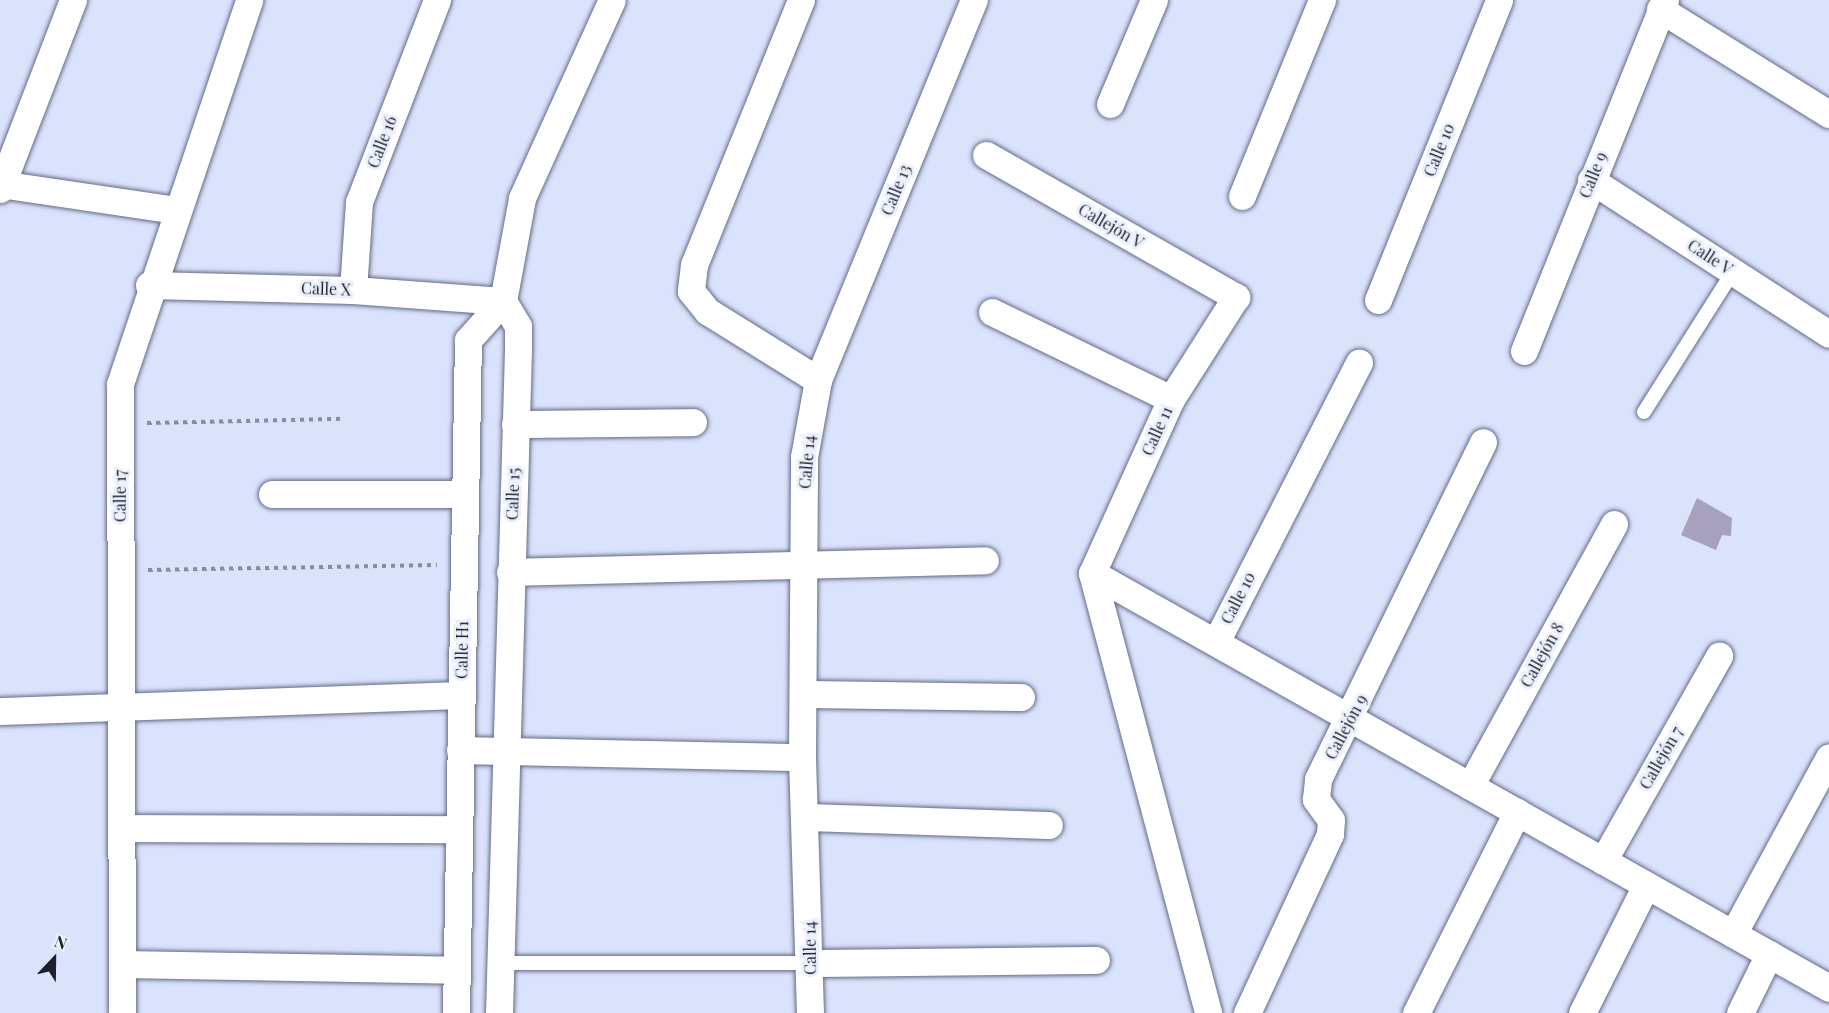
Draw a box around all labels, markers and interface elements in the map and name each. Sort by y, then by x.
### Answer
street label: Calle 16 [363,113,401,171]
street label: Calle 10 [1420,121,1458,179]
street label: Calle 9 [1575,149,1611,201]
street label: Calle 13 [877,162,915,218]
street label: Callejón V [1075,200,1147,252]
street label: Calle V [1684,235,1736,279]
street label: Calle X [301,279,351,299]
street label: Calle 11 [1138,403,1176,459]
street label: Calle 14 [795,434,819,490]
street label: Calle 15 [502,467,524,521]
street label: Calle 17 [110,470,130,522]
street label: Calle 10 [1217,569,1259,627]
street label: Callejón 8 [1516,619,1568,691]
street label: Calle H1 [452,621,472,679]
street label: Callejón 9 [1321,691,1371,763]
street label: Callejón 7 [1635,723,1687,793]
street label: Calle 14 [800,921,820,975]
north arrow [24,929,84,989]
text: N [52,930,70,954]

